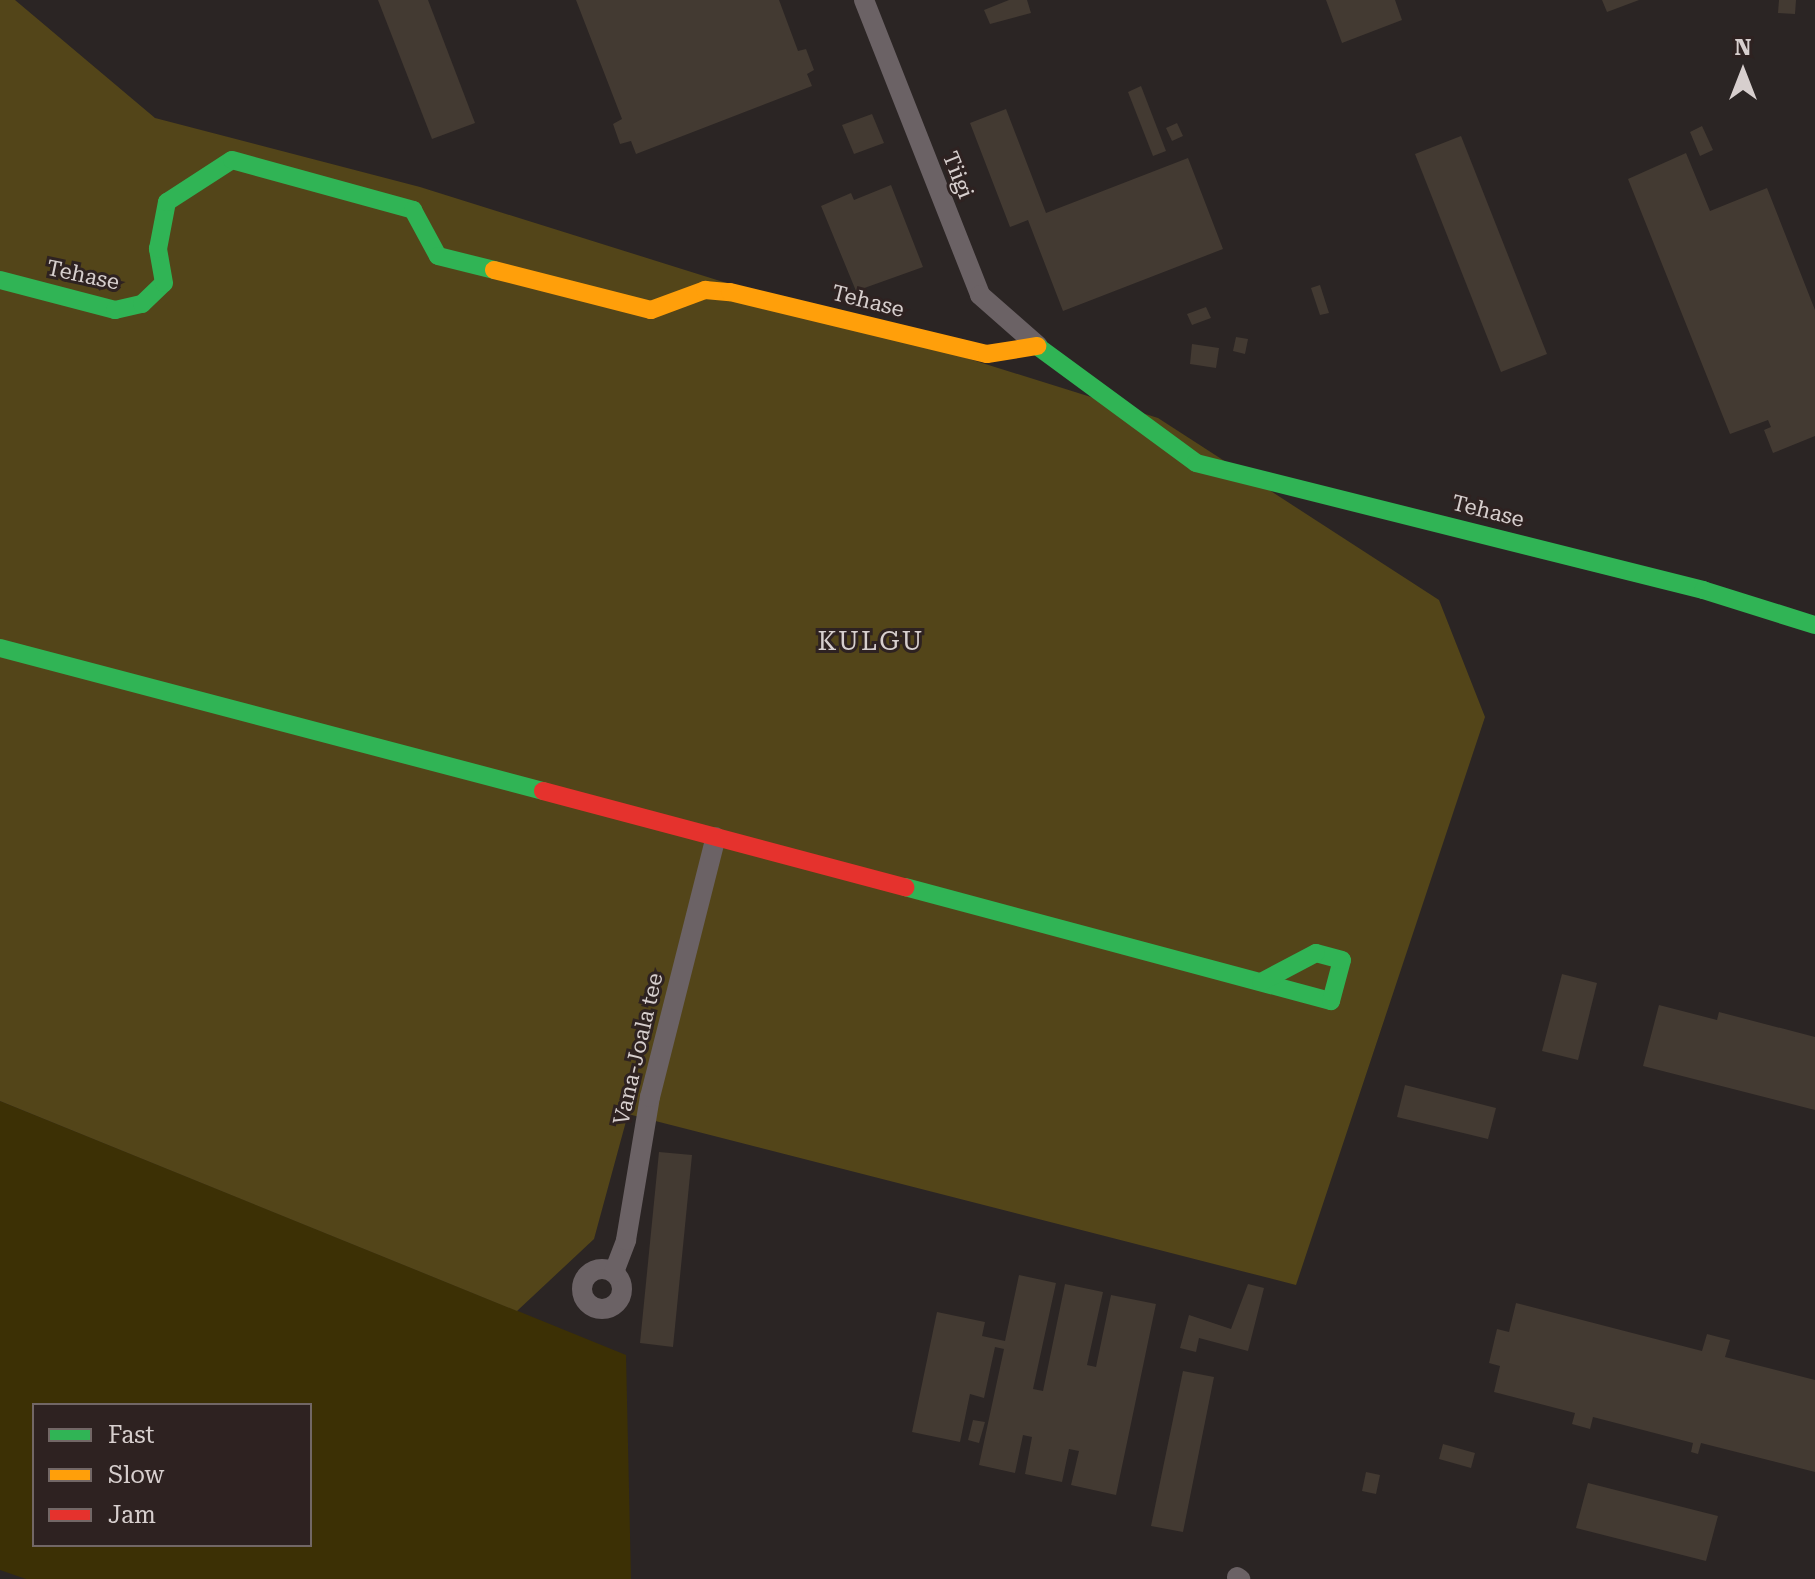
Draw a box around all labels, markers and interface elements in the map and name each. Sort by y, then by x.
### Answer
north arrow [1703,32,1783,112]
text: N [1735,35,1751,60]
street label: Tiigi [937,148,979,202]
street label: Tehase [44,254,122,296]
street label: Tehase [829,279,907,323]
street label: Tehase [1449,489,1527,533]
district label: KULGU [818,626,924,658]
street label: Vana-Joala tee [608,970,668,1128]
legend [32,1403,312,1547]
text: Fast [108,1421,155,1449]
text: Slow [108,1461,164,1489]
text: Jam [108,1501,156,1529]

